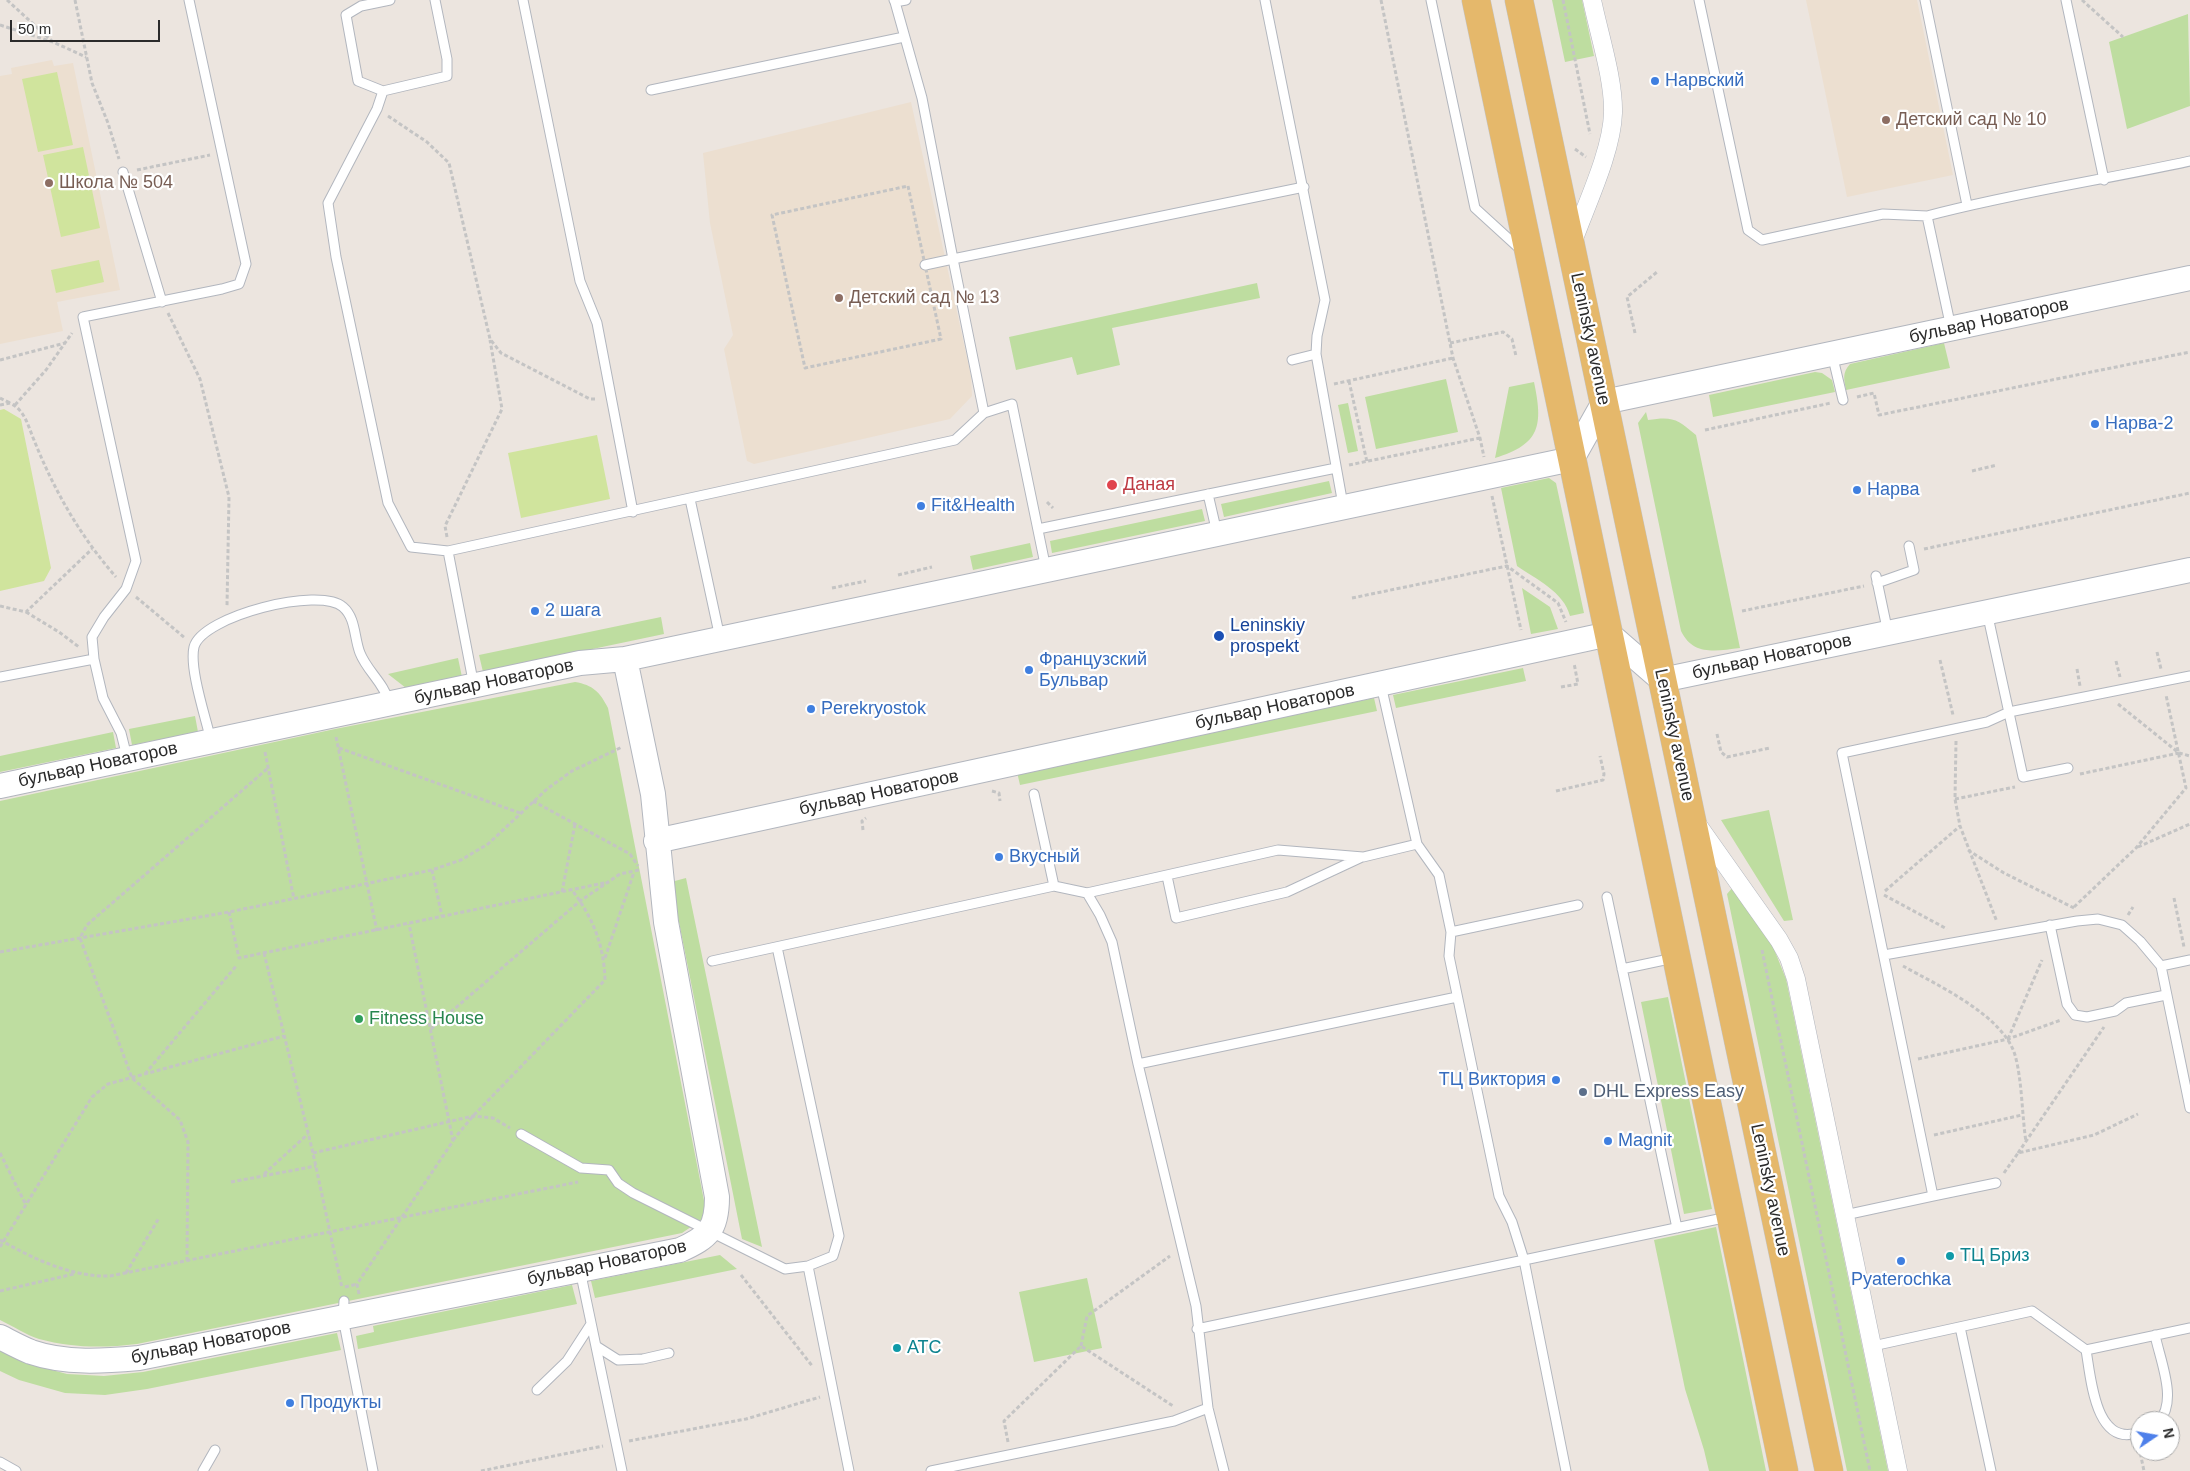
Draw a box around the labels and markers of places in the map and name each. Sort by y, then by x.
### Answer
place label: Нарвский [1665,70,1744,92]
marker: Нарвский [1649,75,1661,87]
place label: Детский сад № 10 [1896,109,2046,131]
marker: Детский сад № 10 [1880,114,1892,126]
place label: Школа № 504 [59,172,173,194]
marker: Школа № 504 [43,177,55,189]
place label: Детский сад № 13 [849,287,999,309]
marker: Детский сад № 13 [833,292,845,304]
place label: Нарва-2 [2105,413,2173,435]
marker: Нарва-2 [2089,418,2101,430]
place label: Даная [1123,474,1175,496]
marker: Даная [1105,478,1119,492]
place label: Нарва [1867,479,1919,501]
marker: Нарва [1851,484,1863,496]
place label: Fit&Health [931,495,1015,517]
marker: Fit&Health [915,500,927,512]
place label: 2 шага [545,600,601,622]
marker: 2 шага [529,605,541,617]
place label: Leninskiy prospekt [1230,615,1305,658]
marker: Leninskiy prospekt [1212,629,1226,643]
place label: Французский Бульвар [1039,649,1147,692]
marker: Французский Бульвар [1023,664,1035,676]
place label: Perekryostok [821,698,926,720]
marker: Perekryostok [805,703,817,715]
place label: Вкусный [1009,846,1080,868]
marker: Вкусный [993,851,1005,863]
place label: Fitness House [369,1008,484,1030]
marker: Fitness House [353,1013,365,1025]
place label: ТЦ Виктория [1439,1069,1546,1091]
marker: ТЦ Виктория [1550,1074,1562,1086]
place label: DHL Express Easy [1593,1081,1744,1103]
marker: DHL Express Easy [1577,1086,1589,1098]
place label: Magnit [1618,1130,1672,1152]
marker: Magnit [1602,1135,1614,1147]
place label: ТЦ Бриз [1960,1245,2029,1267]
marker: ТЦ Бриз [1944,1250,1956,1262]
marker: Pyaterochka [1895,1255,1907,1267]
place label: Pyaterochka [1851,1269,1951,1291]
place label: АТС [907,1337,942,1359]
marker: АТС [891,1342,903,1354]
place label: Продукты [300,1392,381,1414]
marker: Продукты [284,1397,296,1409]

